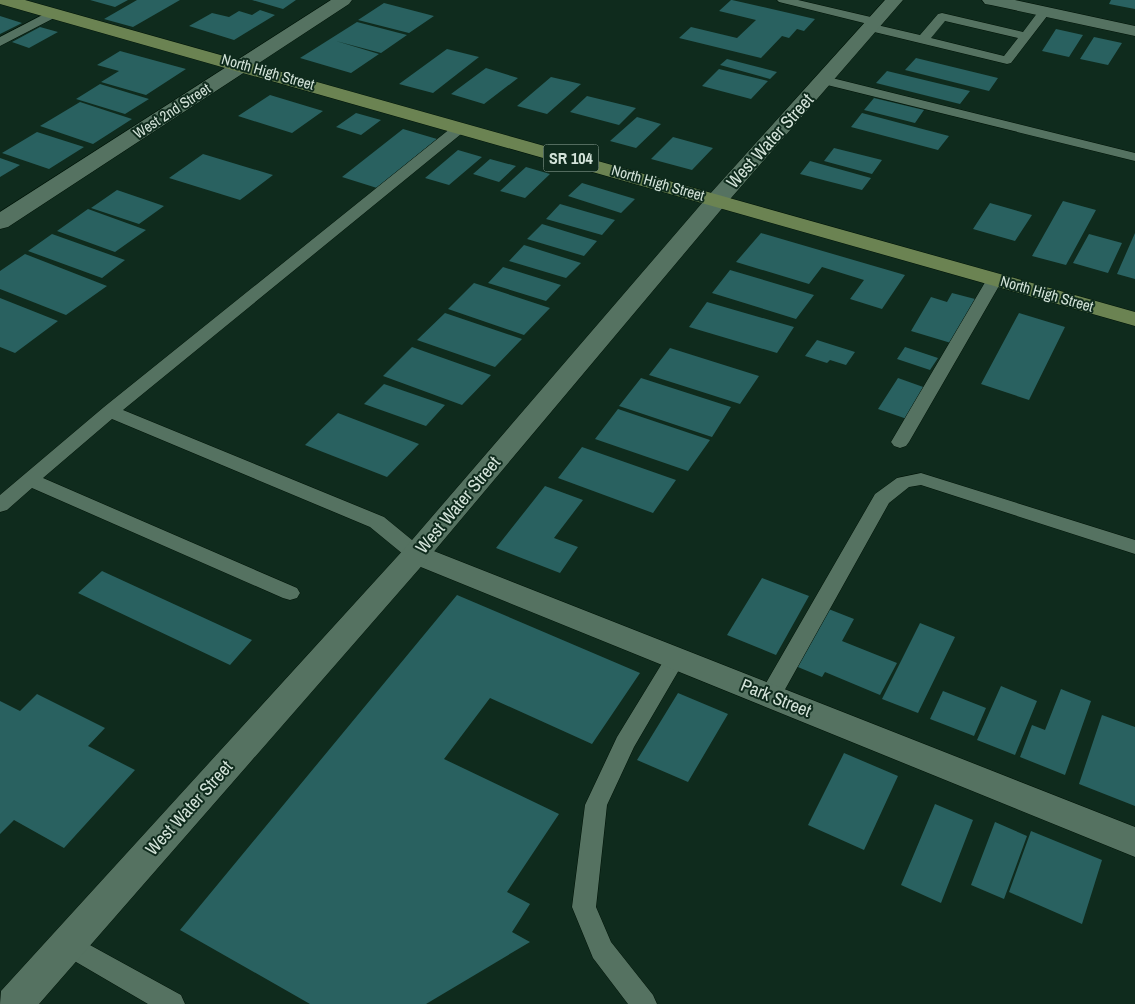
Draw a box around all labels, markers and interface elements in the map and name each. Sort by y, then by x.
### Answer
street label: North High Street [219,48,318,95]
street label: West 2nd Street [129,77,215,143]
street label: West Water Street [720,88,819,194]
road number: SR 104 [544,144,598,172]
street label: North High Street [609,159,708,206]
street label: North High Street [998,270,1097,317]
street label: West Water Street [410,451,506,559]
street label: Park Street [737,672,815,723]
street label: West Water Street [139,755,238,861]

